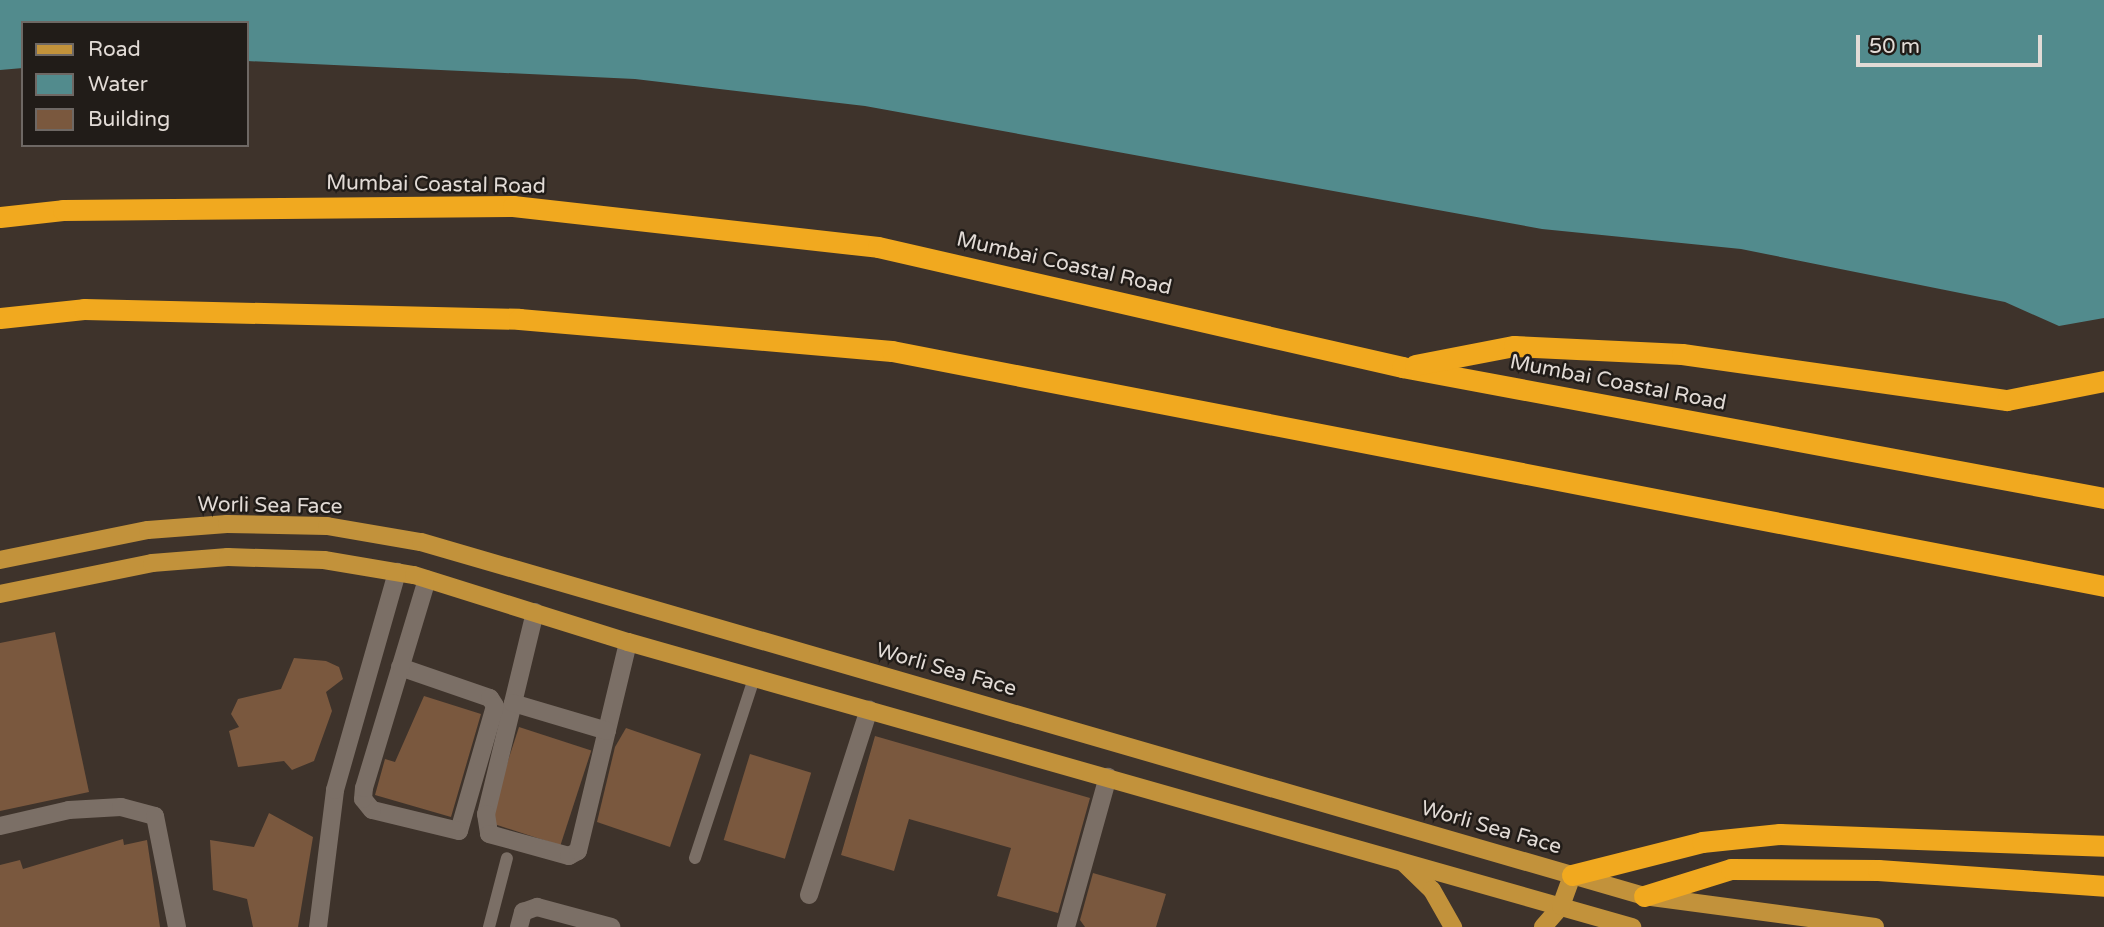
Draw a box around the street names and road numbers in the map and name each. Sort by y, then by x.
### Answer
street label: Mumbai Coastal Road [326,170,546,200]
street label: Mumbai Coastal Road [954,227,1174,301]
street label: Mumbai Coastal Road [1508,350,1728,416]
street label: Worli Sea Face [197,492,343,520]
street label: Worli Sea Face [873,638,1019,702]
street label: Worli Sea Face [1418,796,1564,860]

